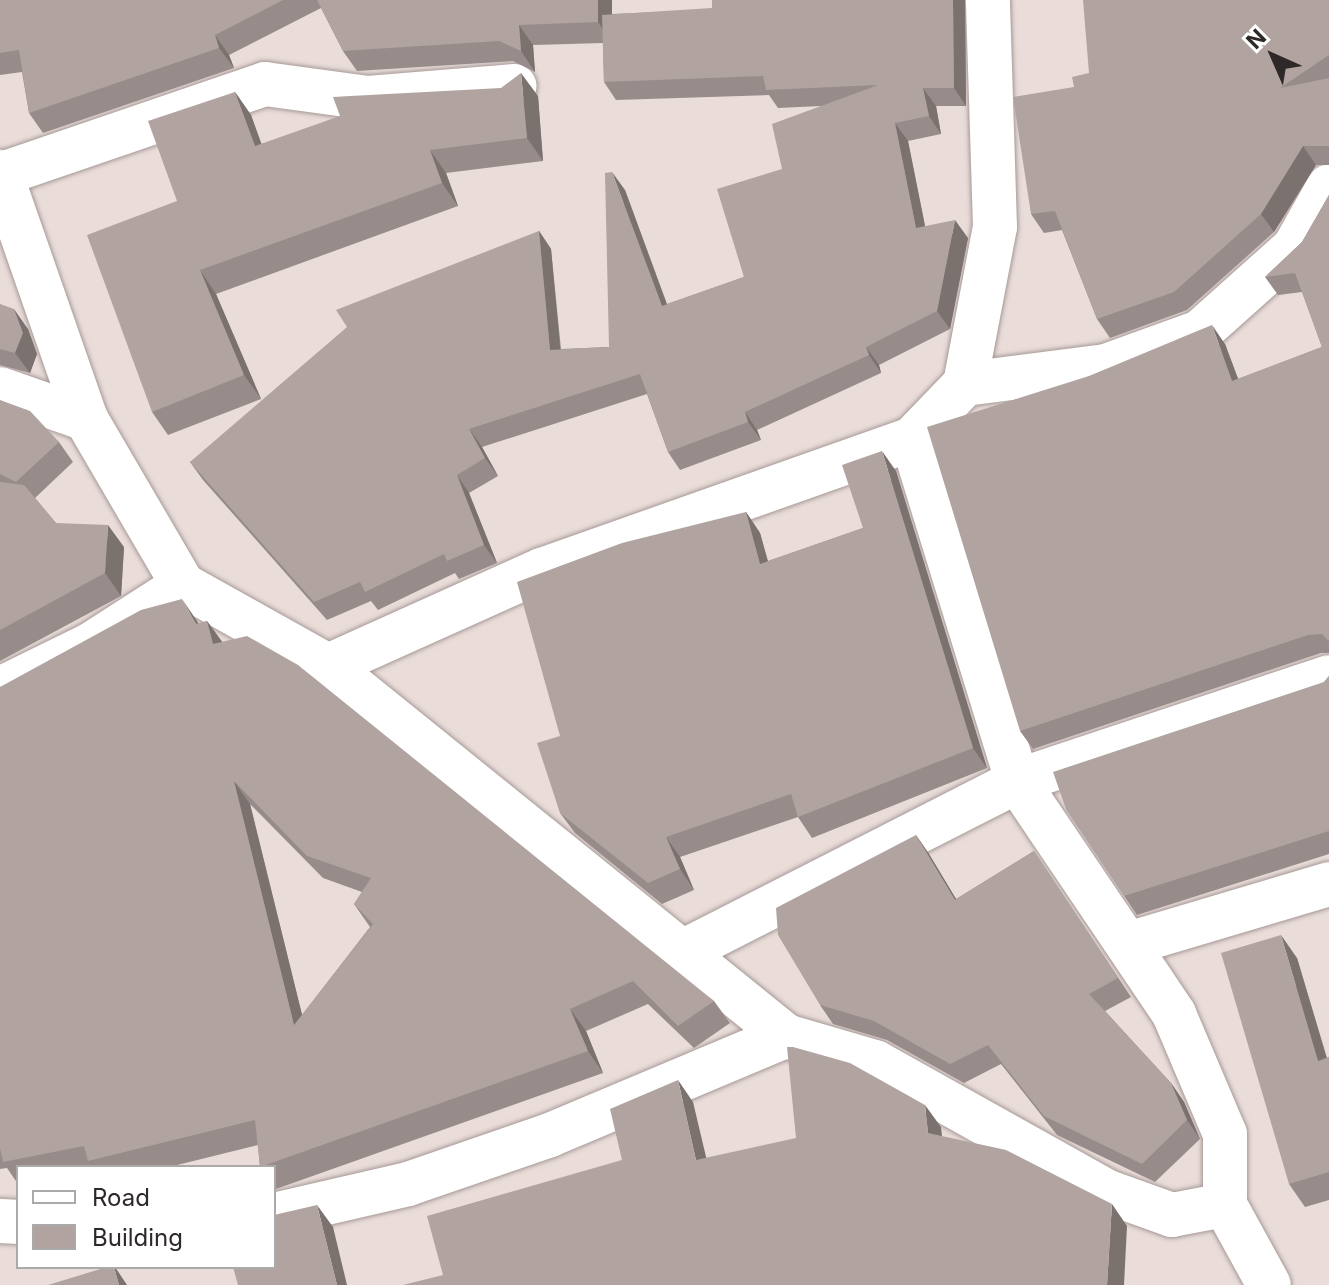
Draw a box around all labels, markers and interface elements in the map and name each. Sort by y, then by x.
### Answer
north arrow [1233,16,1313,96]
text: N [1241,24,1271,54]
legend [16,1165,276,1269]
text: Road [92,1183,150,1212]
text: Building [92,1223,183,1252]

